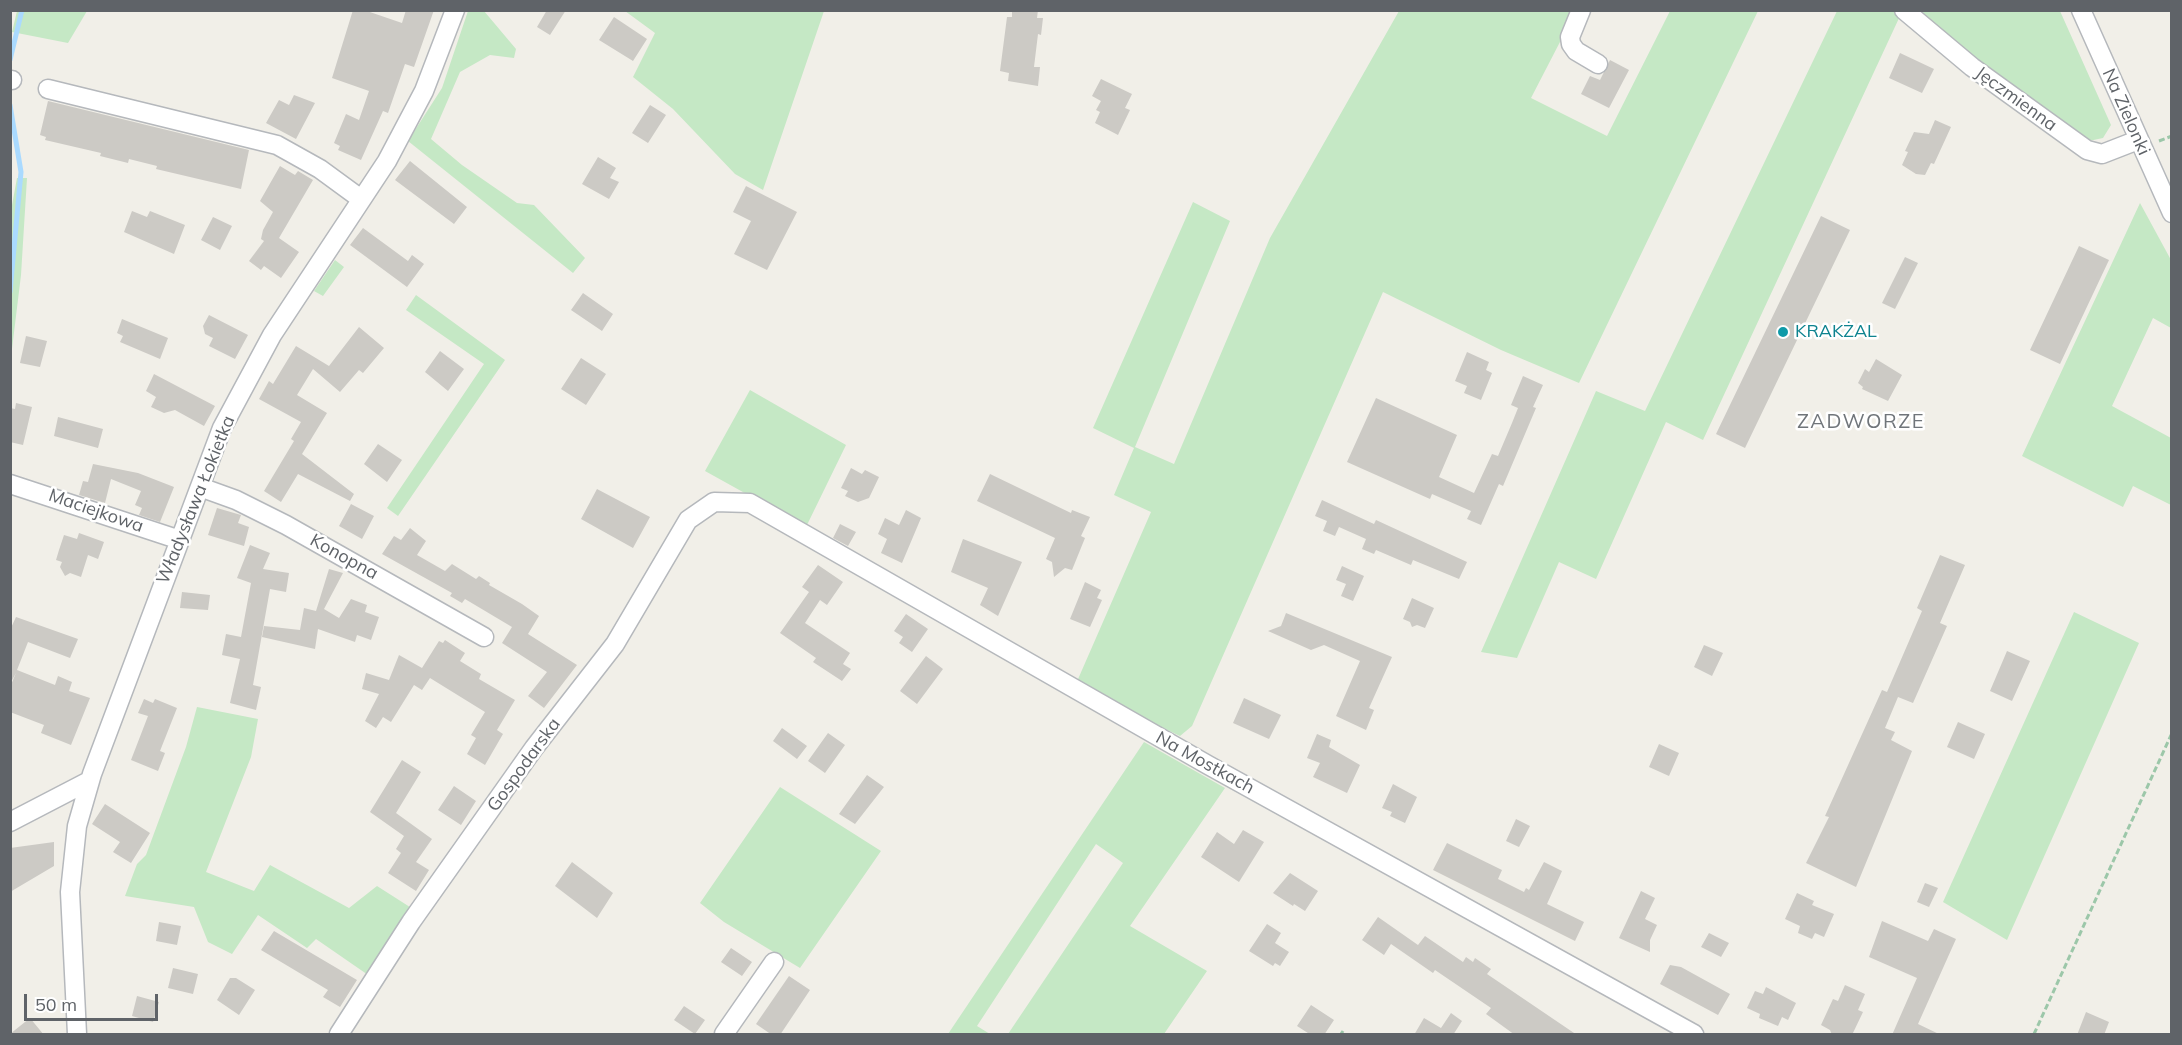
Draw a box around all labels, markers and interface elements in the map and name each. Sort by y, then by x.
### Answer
street label: Jęczmienna [1971,62,2061,136]
street label: Na Zielonki [2097,65,2155,159]
place label: KRAKŻAL [1795,321,1877,343]
marker: KRAKŻAL [1776,325,1790,339]
district label: ZADWORZE [1797,410,1925,434]
street label: Władysława Łokietka [152,413,240,587]
street label: Maciejkowa [46,485,146,537]
street label: Konopna [306,530,382,584]
street label: Gospodarska [483,714,565,816]
street label: Na Mostkach [1152,727,1258,799]
scale bar [27,982,160,1020]
text: 50 m [35,993,77,1016]

